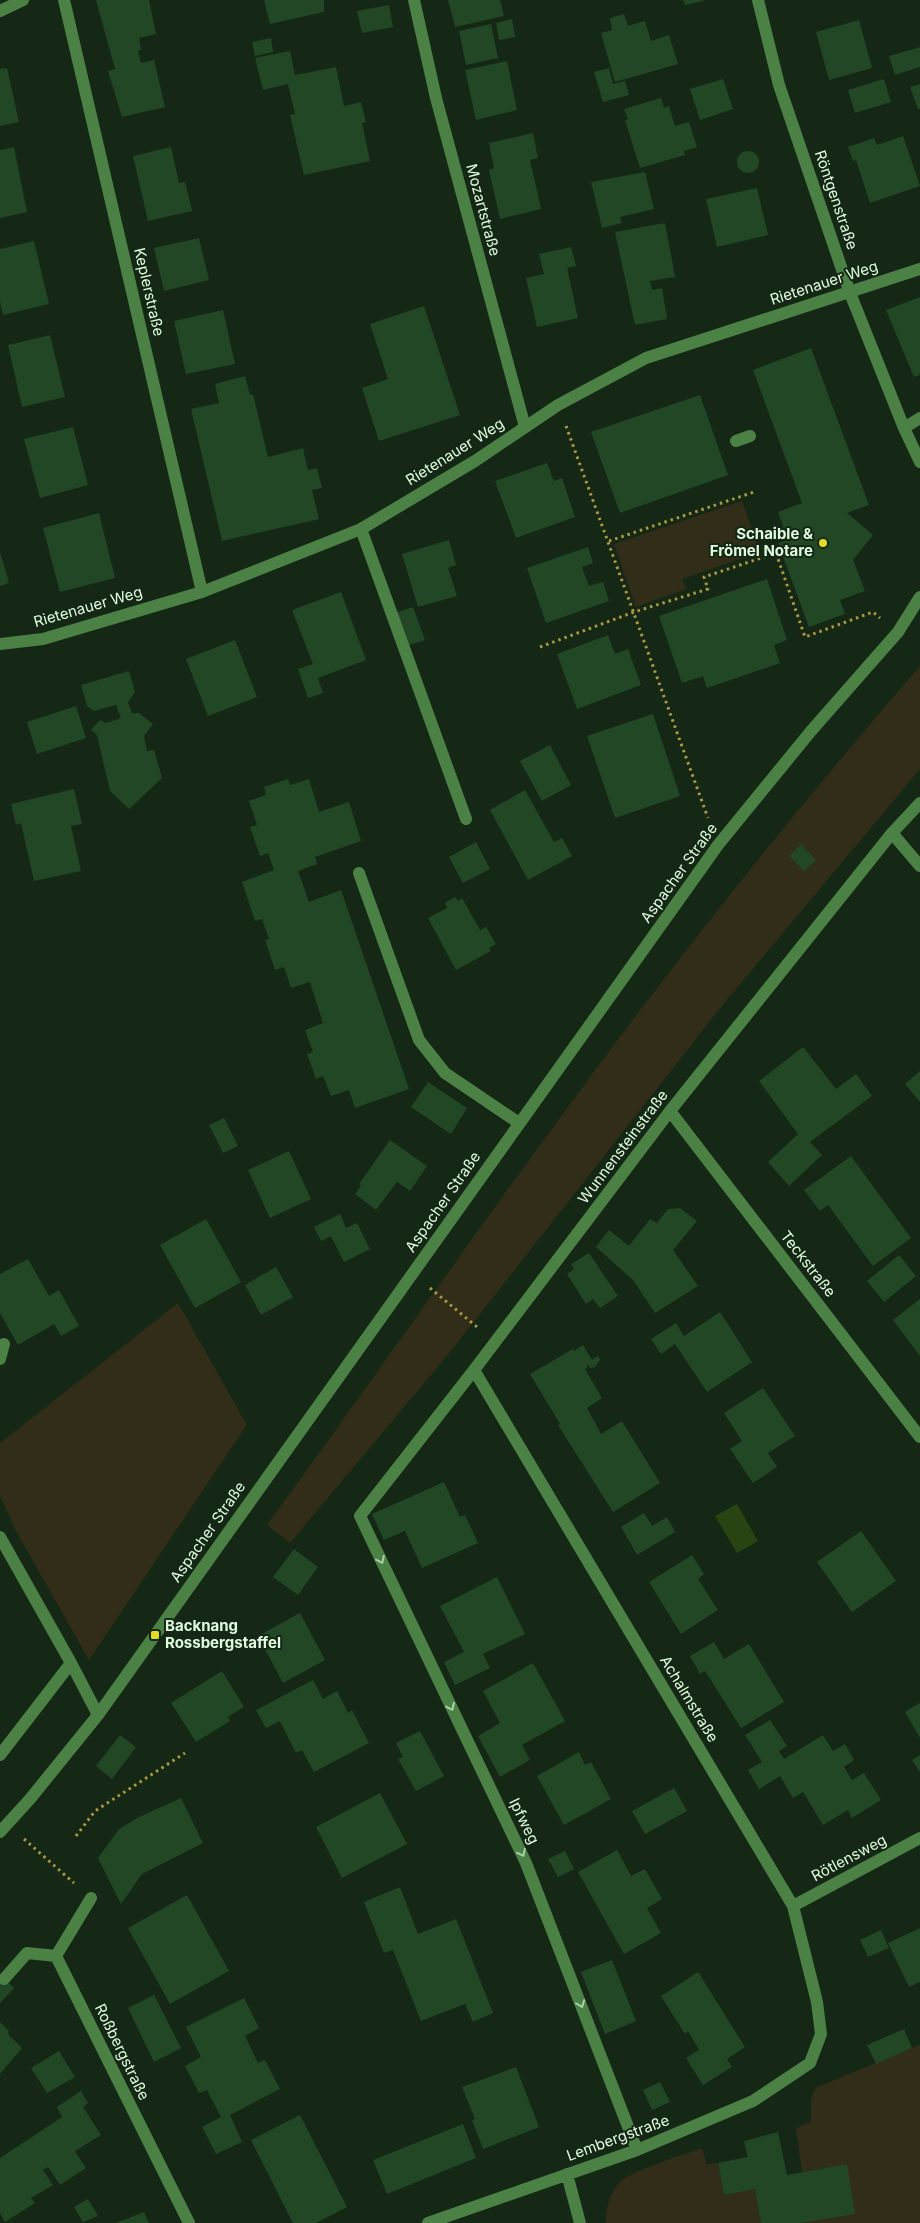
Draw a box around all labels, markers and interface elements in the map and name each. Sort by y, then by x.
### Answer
street label: Röntgenstraße [811,148,862,252]
street label: Mozartstraße [462,162,505,258]
street label: Keplerstraße [130,246,169,338]
street label: Rietenauer Weg [768,256,880,309]
street label: Rietenauer Weg [402,414,507,489]
place label: Schaible & Frömel Notare [710,524,813,560]
marker: Schaible & Frömel Notare [817,537,829,549]
street label: Rietenauer Weg [31,582,144,631]
street label: Aspacher Straße [636,819,721,926]
street label: Wunnensteinstraße [574,1086,672,1207]
street label: Aspacher Straße [401,1148,484,1256]
street label: Teckstraße [777,1227,840,1301]
street label: Aspacher Straße [166,1478,249,1586]
one-way arrow [375,1555,385,1564]
place label: Backnang Rossbergstaffel [165,1616,281,1652]
marker: Backnang Rossbergstaffel [149,1629,161,1641]
street label: Achalmstraße [656,1652,723,1746]
one-way arrow [445,1702,455,1711]
street label: Ipfweg [505,1795,544,1847]
street label: Rötlensweg [808,1830,890,1885]
one-way arrow [515,1848,526,1857]
street label: Roßbergstraße [91,2000,154,2103]
one-way arrow [575,2000,585,2008]
street label: Lembergstraße [564,2110,672,2165]

